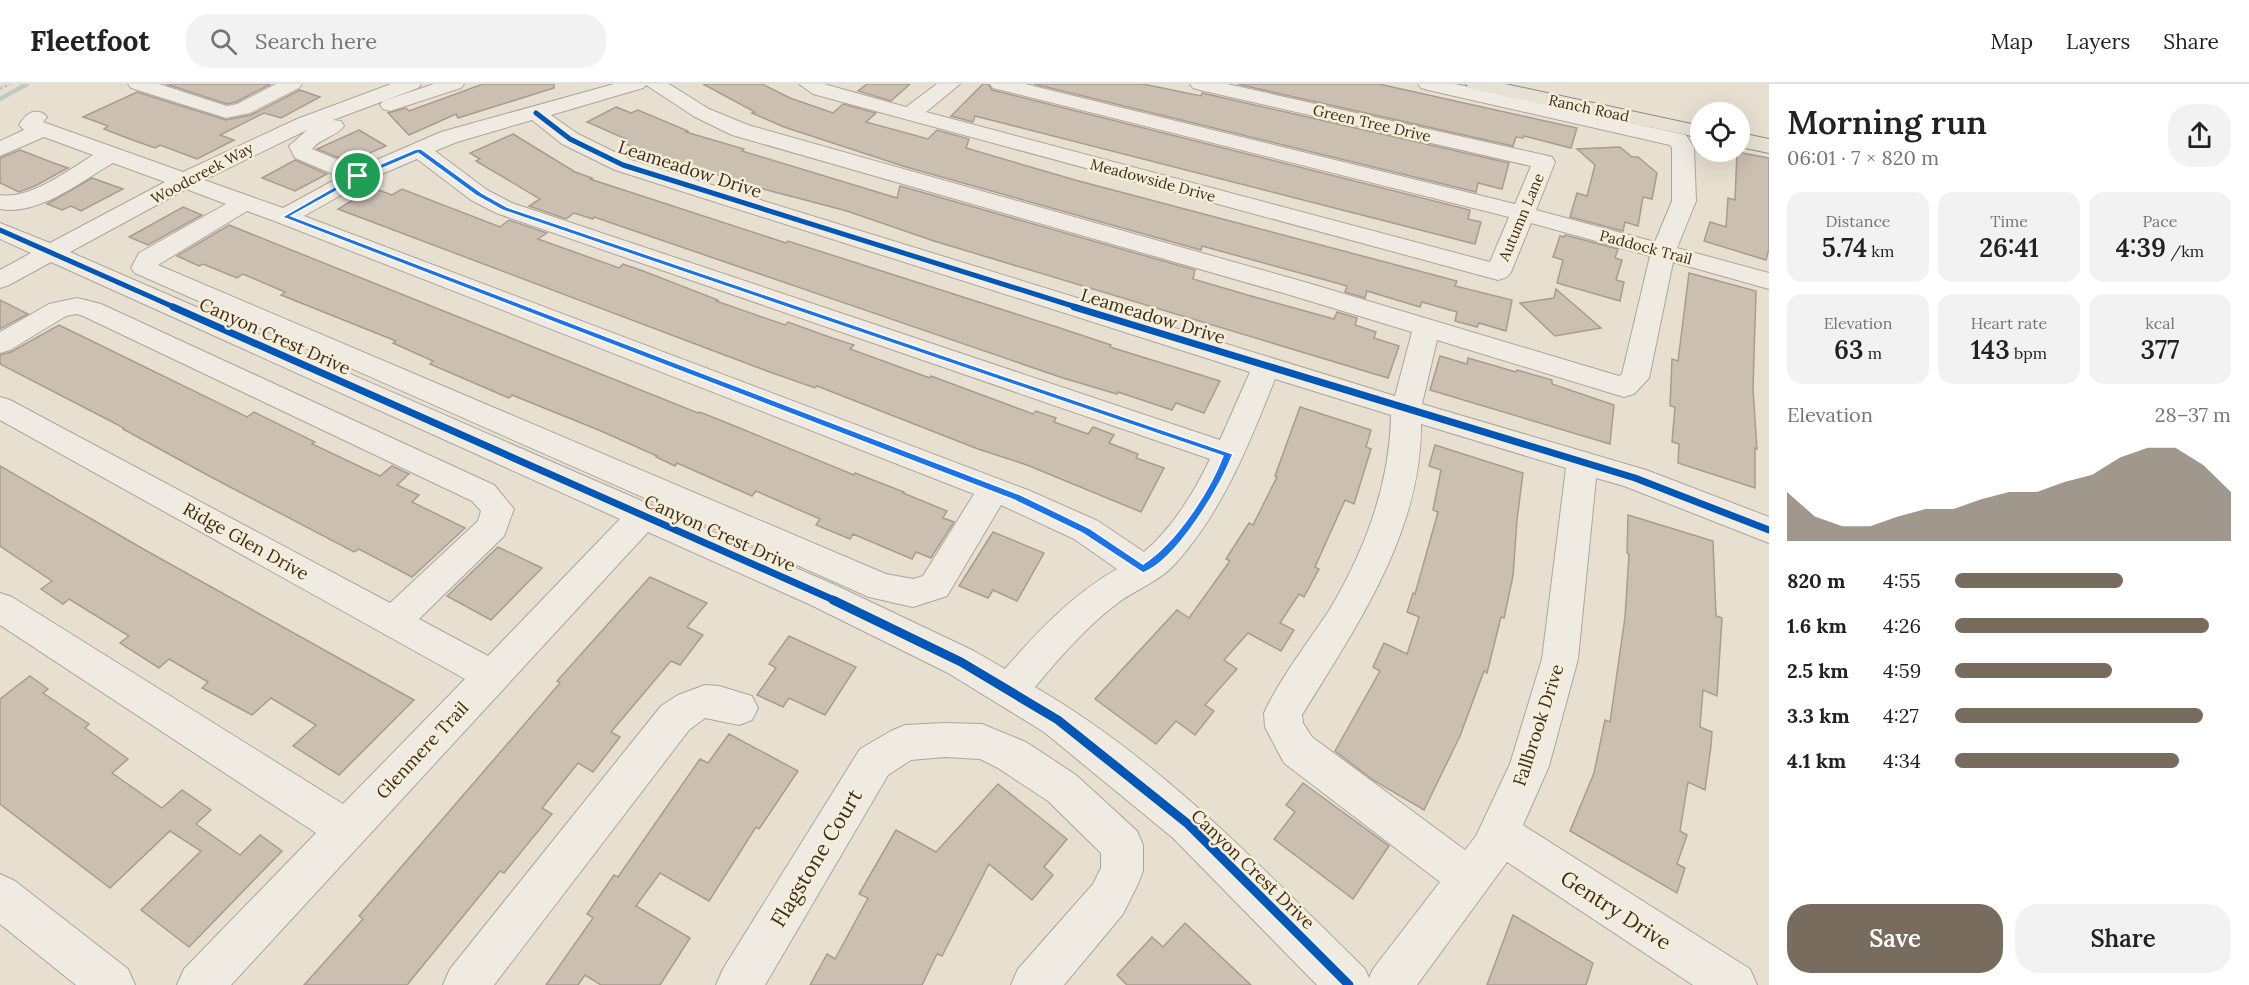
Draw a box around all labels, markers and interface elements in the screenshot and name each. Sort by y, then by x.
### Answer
search box [186,14,606,68]
text: Fleetfoot [30,23,150,59]
icon: search [207,25,240,58]
text: Search here [255,27,377,55]
text: Map [1990,28,2033,55]
text: Layers [2066,28,2130,55]
text: Share [2163,28,2219,55]
street label: Ranch Road [1547,90,1631,126]
street label: Green Tree Drive [1311,100,1433,146]
text: Morning run [1787,101,1987,143]
map controls [1690,102,1750,162]
button: locate [1690,102,1750,162]
button: share [2168,104,2231,167]
street label: Leameadow Drive [615,135,765,203]
street label: Woodcreek Way [148,138,257,208]
text: 06:01 · 7 × 820 m [1787,145,1939,170]
pin [332,150,383,201]
street label: Meadowside Drive [1088,154,1218,206]
icon: arrive [341,159,374,192]
street label: Autumn Lane [1494,170,1548,265]
text: Distance [1825,211,1891,231]
text: Time [1990,211,2028,231]
text: Pace [2143,211,2177,231]
street label: Paddock Trail [1598,225,1694,269]
text: 5.74 [1822,231,1867,264]
text: 26:41 [1979,231,2039,264]
text: 4:39 [2116,231,2166,264]
text: km [1867,241,1894,261]
text: /km [2166,241,2204,261]
street label: Leameadow Drive [1078,283,1228,349]
street label: Canyon Crest Drive [196,292,354,380]
text: Elevation [1824,313,1892,333]
text: Heart rate [1971,313,2047,333]
text: kcal [2145,313,2175,333]
text: 63 [1834,333,1864,366]
text: 143 [1971,333,2010,366]
text: 377 [2141,333,2179,366]
text: m [1864,343,1882,363]
text: bpm [2010,343,2047,363]
text: Elevation [1787,402,1873,427]
text: 28–37 m [2155,402,2231,427]
street label: Canyon Crest Drive [641,489,799,577]
street label: Ridge Glen Drive [179,497,313,585]
text: 820 m [1787,568,1845,593]
text: 4:55 [1883,568,1921,593]
text: 1.6 km [1787,613,1847,638]
text: 4:26 [1883,613,1921,638]
text: 2.5 km [1787,658,1849,683]
text: 4:59 [1883,658,1921,683]
street label: Fallbrook Drive [1507,661,1569,789]
street label: Glenmere Trail [371,696,473,804]
text: 3.3 km [1787,703,1850,728]
text: 4:27 [1883,703,1919,728]
text: 4.1 km [1787,748,1846,773]
text: 4:34 [1883,748,1921,773]
street label: Flagstone Court [764,783,868,932]
street label: Canyon Crest Drive [1186,804,1320,934]
street label: Gentry Drive [1556,864,1676,956]
button: Save [1787,904,2003,973]
button: Share [2015,904,2231,973]

